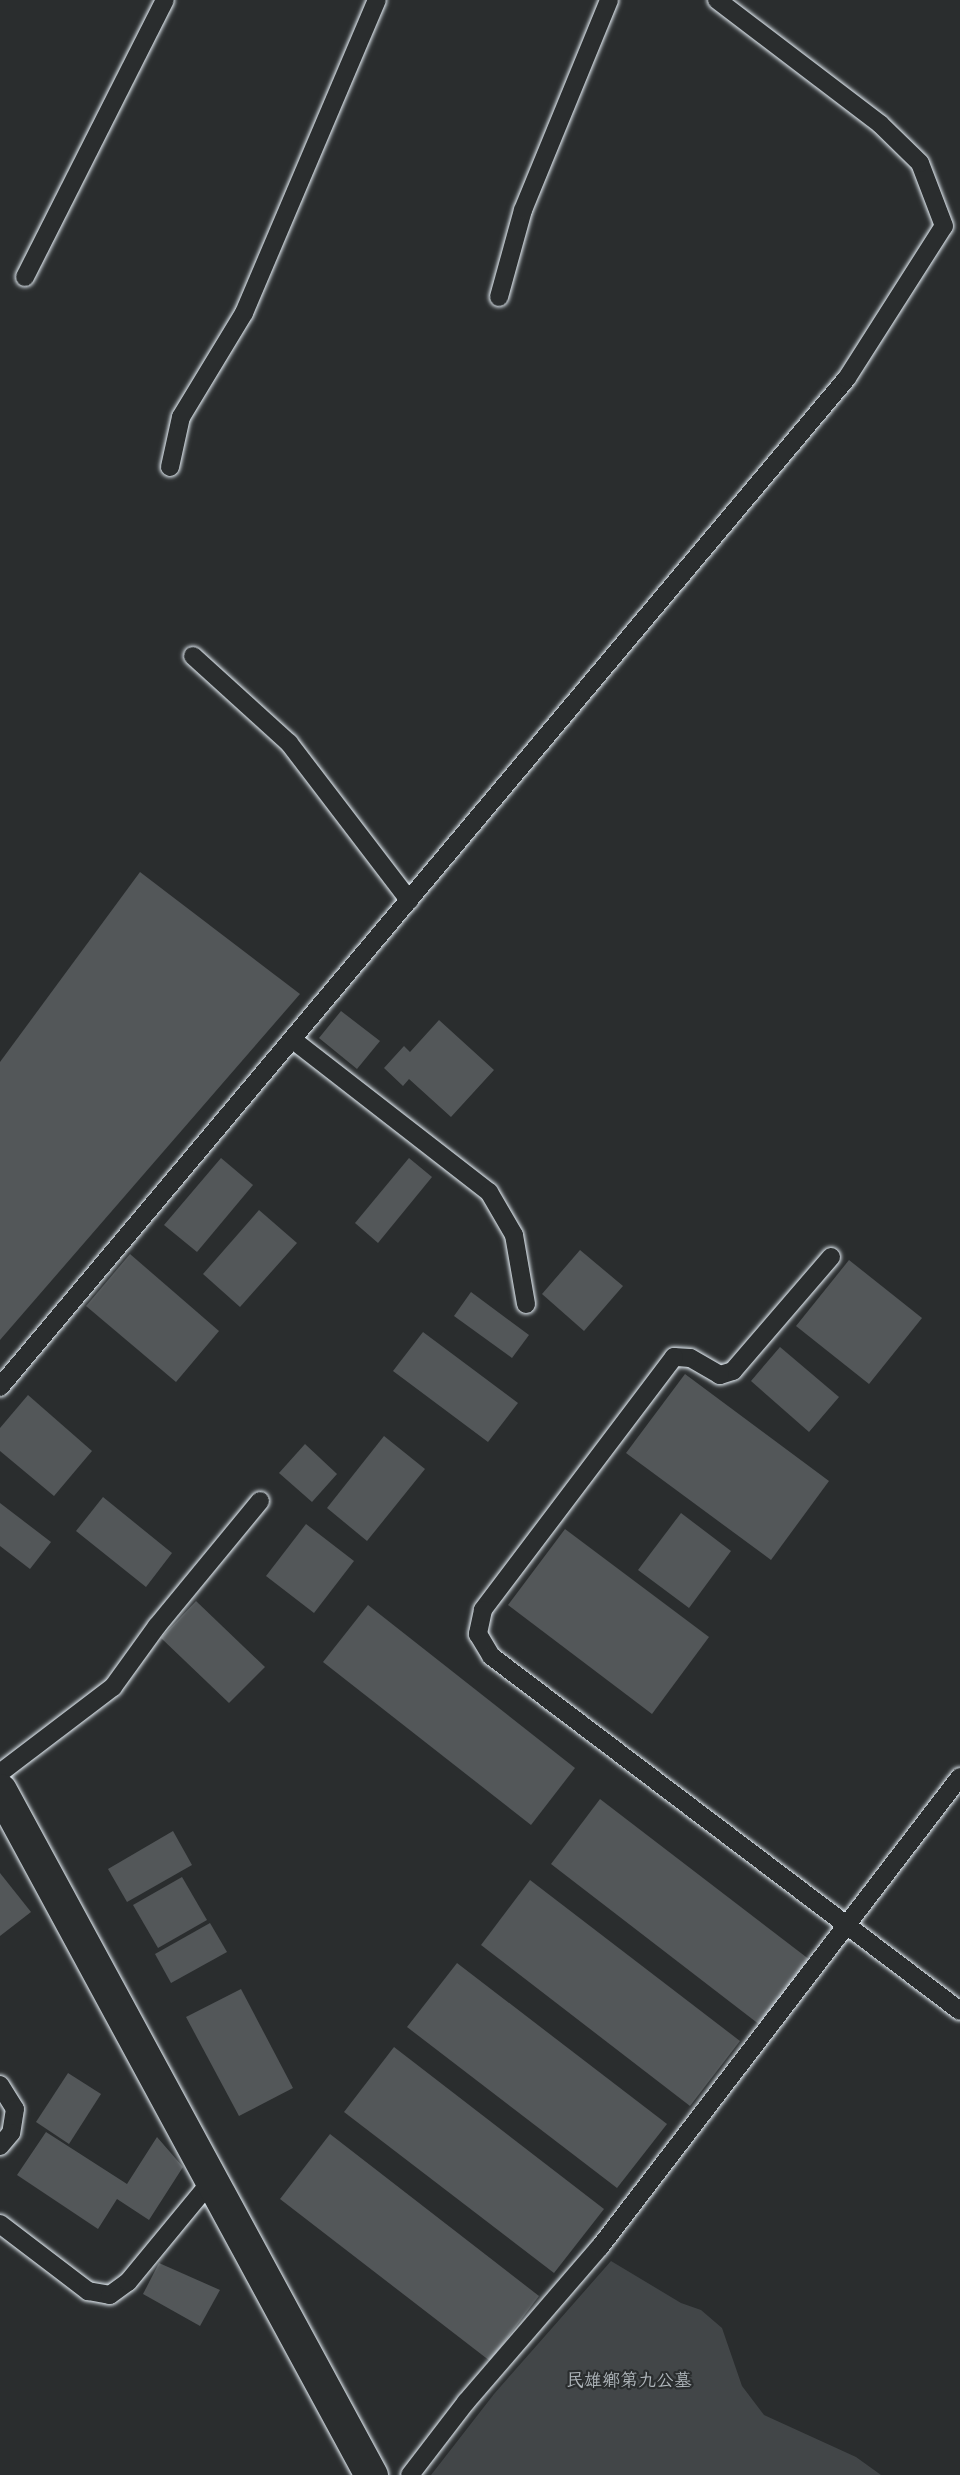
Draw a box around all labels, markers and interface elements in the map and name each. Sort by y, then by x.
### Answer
park label: 民雄鄉第九公墓 [566,2370,692,2392]

